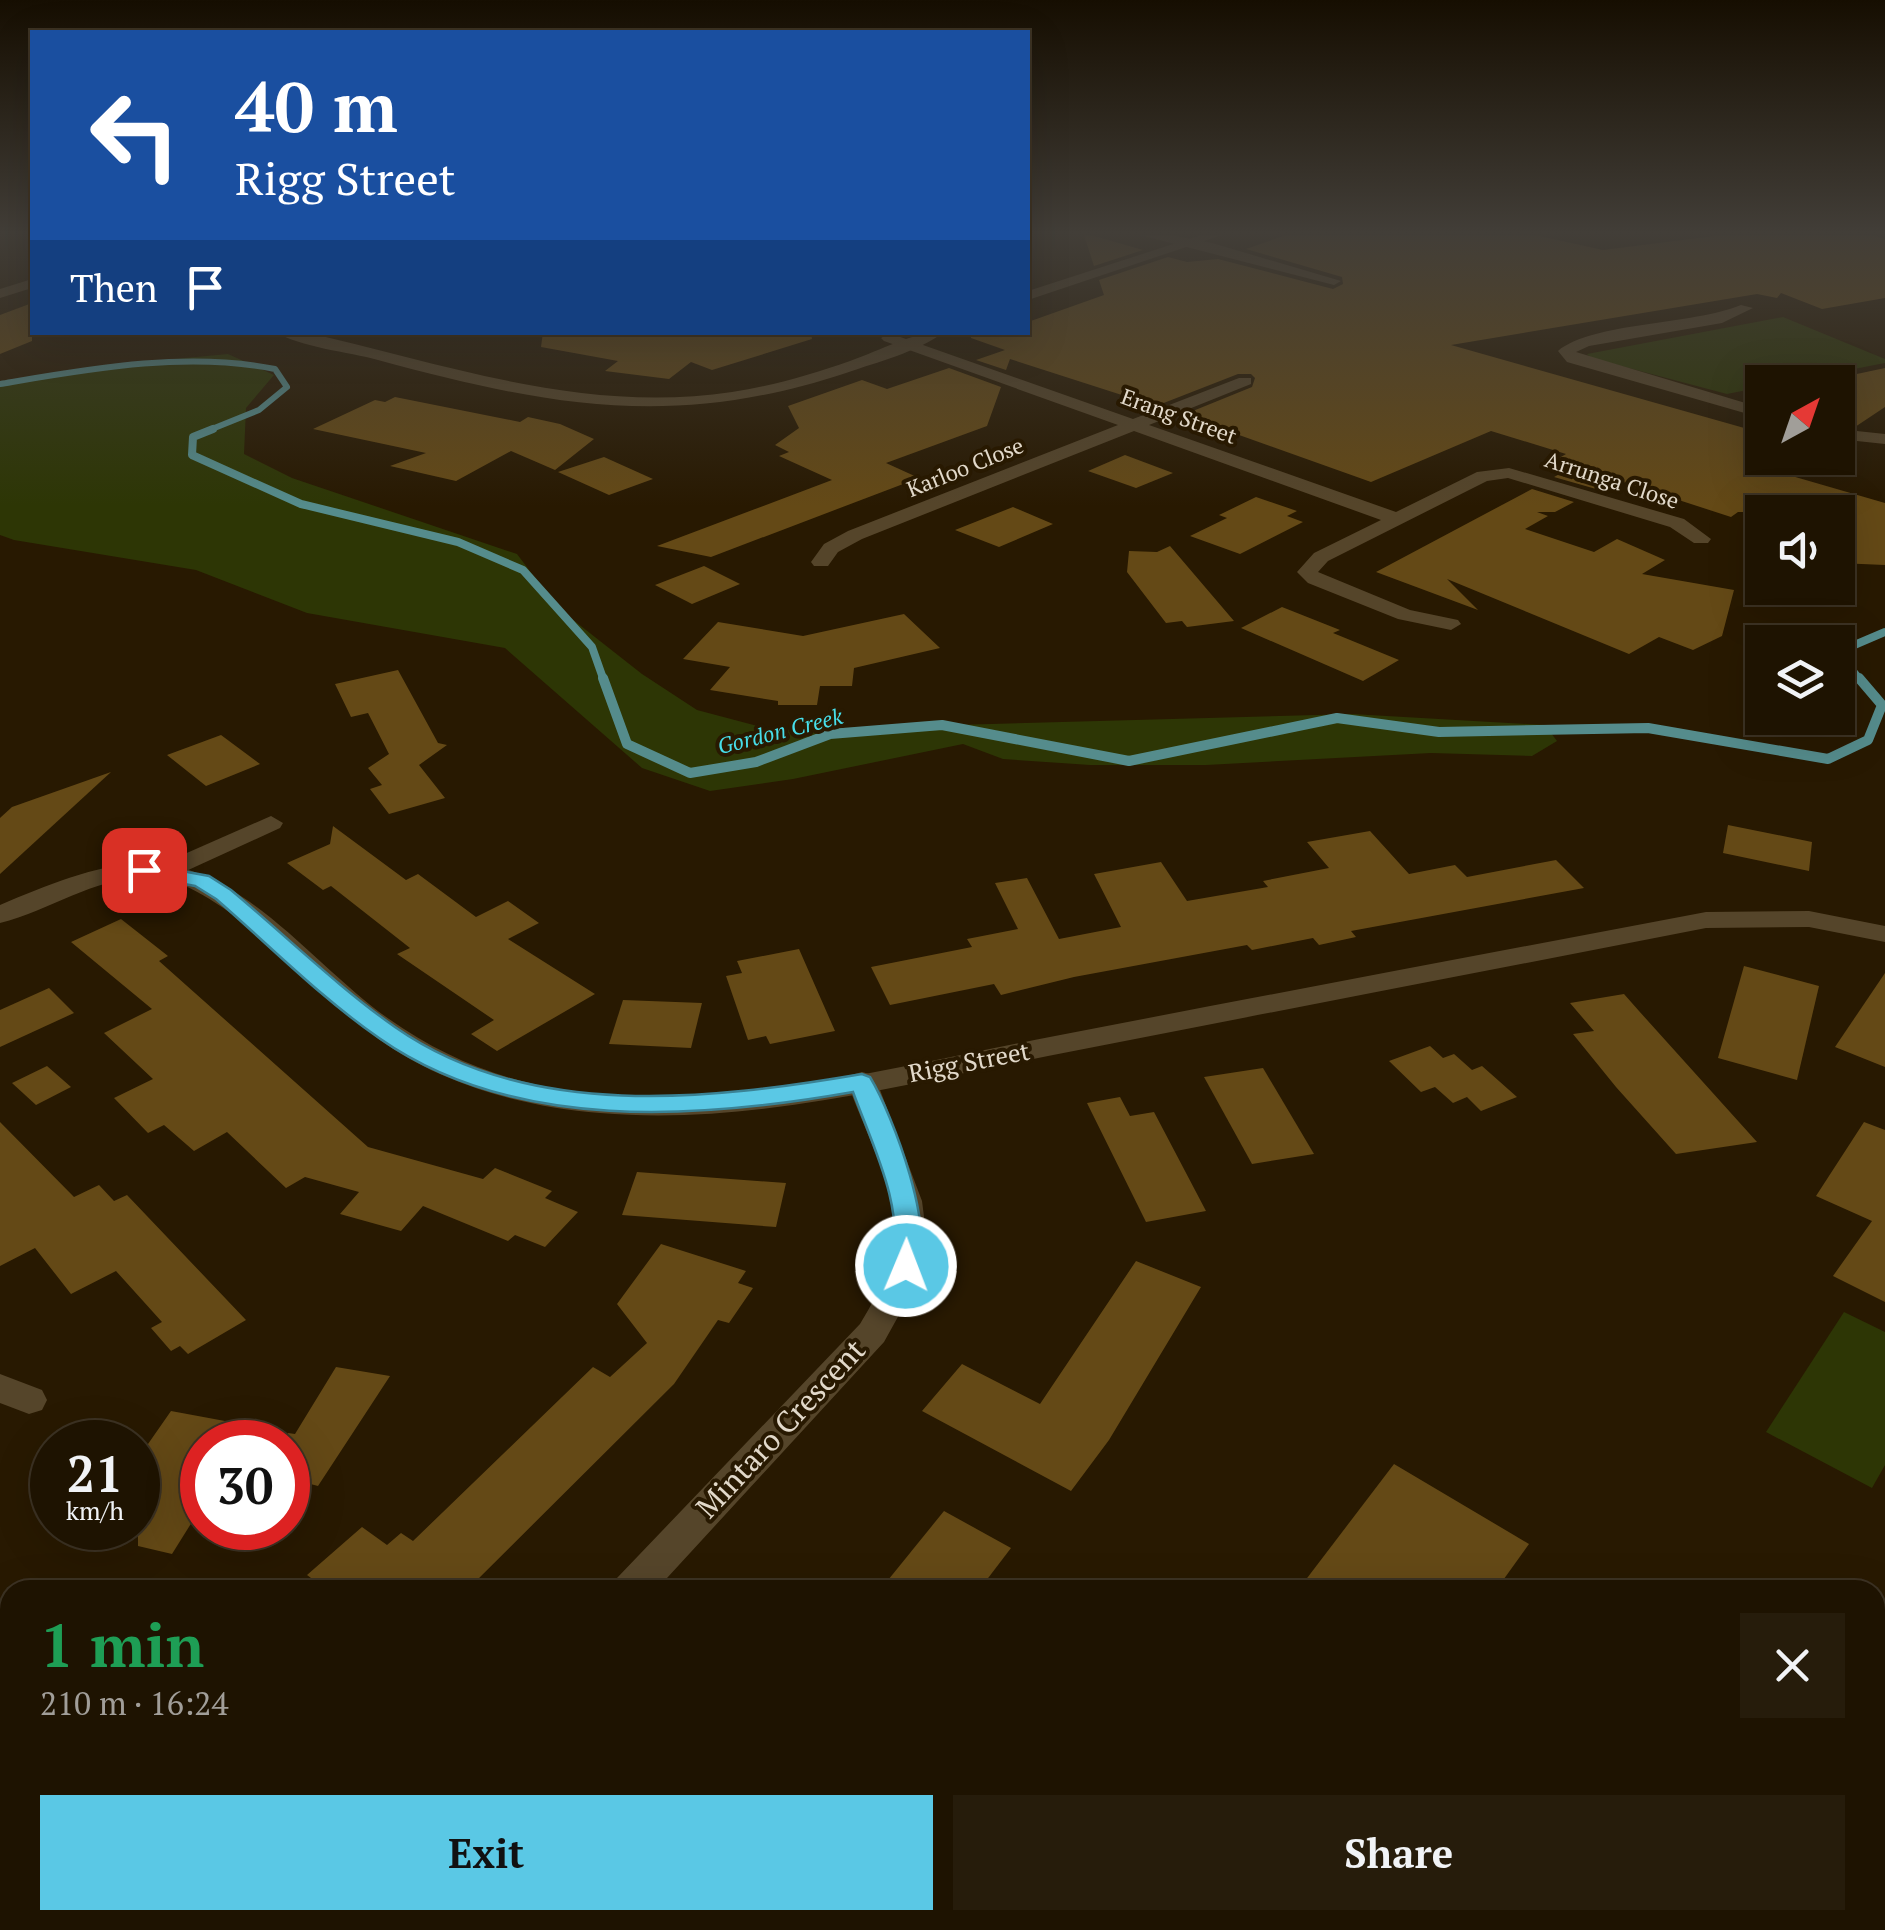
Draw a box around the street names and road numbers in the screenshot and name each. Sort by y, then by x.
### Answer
street label: Erang Street [1117,381,1241,450]
street label: Karloo Close [902,430,1028,503]
street label: Arrunga Close [1541,444,1683,515]
street label: Rigg Street [906,1034,1032,1089]
street label: Mintaro Crescent [687,1330,874,1526]

